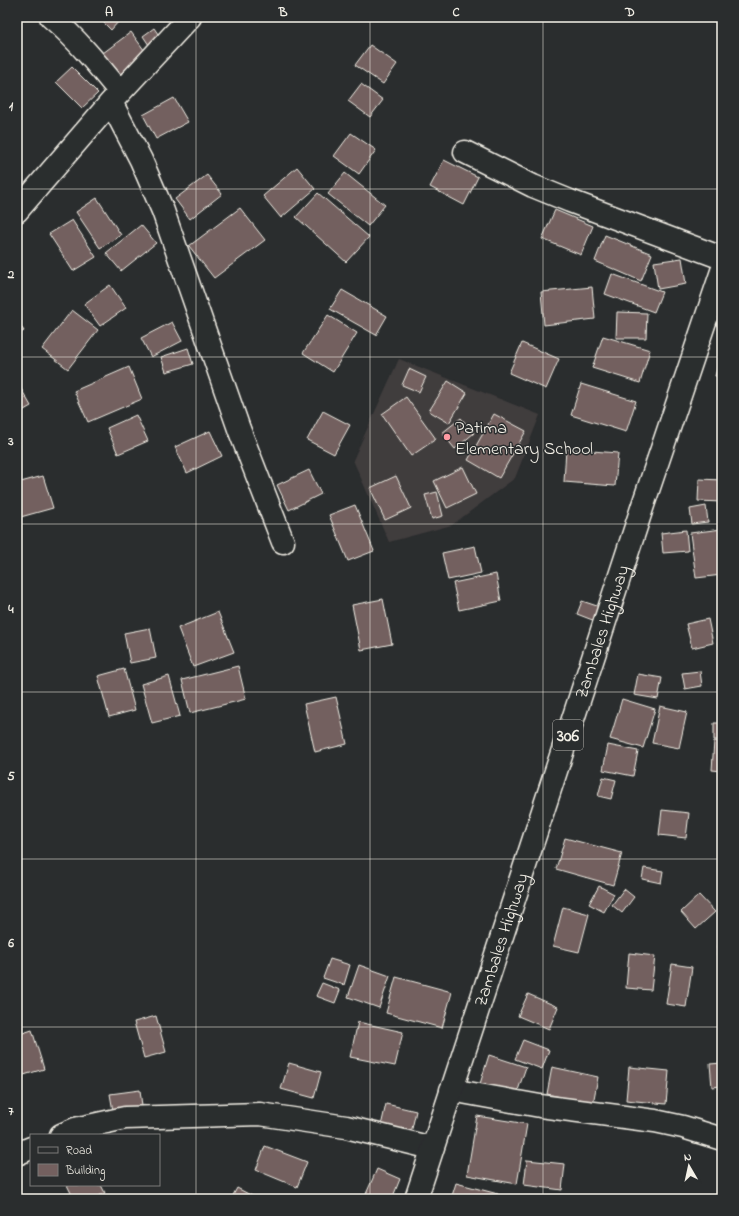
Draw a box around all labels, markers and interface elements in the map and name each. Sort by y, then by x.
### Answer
text: A [105,3,113,22]
text: B [278,3,288,22]
text: C [452,3,460,22]
text: D [624,3,635,22]
text: 1 [9,97,14,116]
text: 2 [7,265,15,284]
place label: Patima Elementary School [455,416,593,463]
text: 3 [7,432,14,451]
marker: Patima Elementary School [442,432,452,442]
street label: Zambales Highway [570,562,637,702]
text: 4 [7,600,14,619]
road number: 306 [553,720,583,750]
text: 5 [7,767,15,786]
street label: Zambales Highway [469,870,537,1010]
text: 6 [7,934,14,953]
text: 7 [8,1102,14,1121]
legend [30,1134,160,1186]
text: Road [66,1142,92,1160]
north arrow [669,1146,709,1186]
text: N [683,1149,693,1166]
text: Building [65,1162,105,1181]

